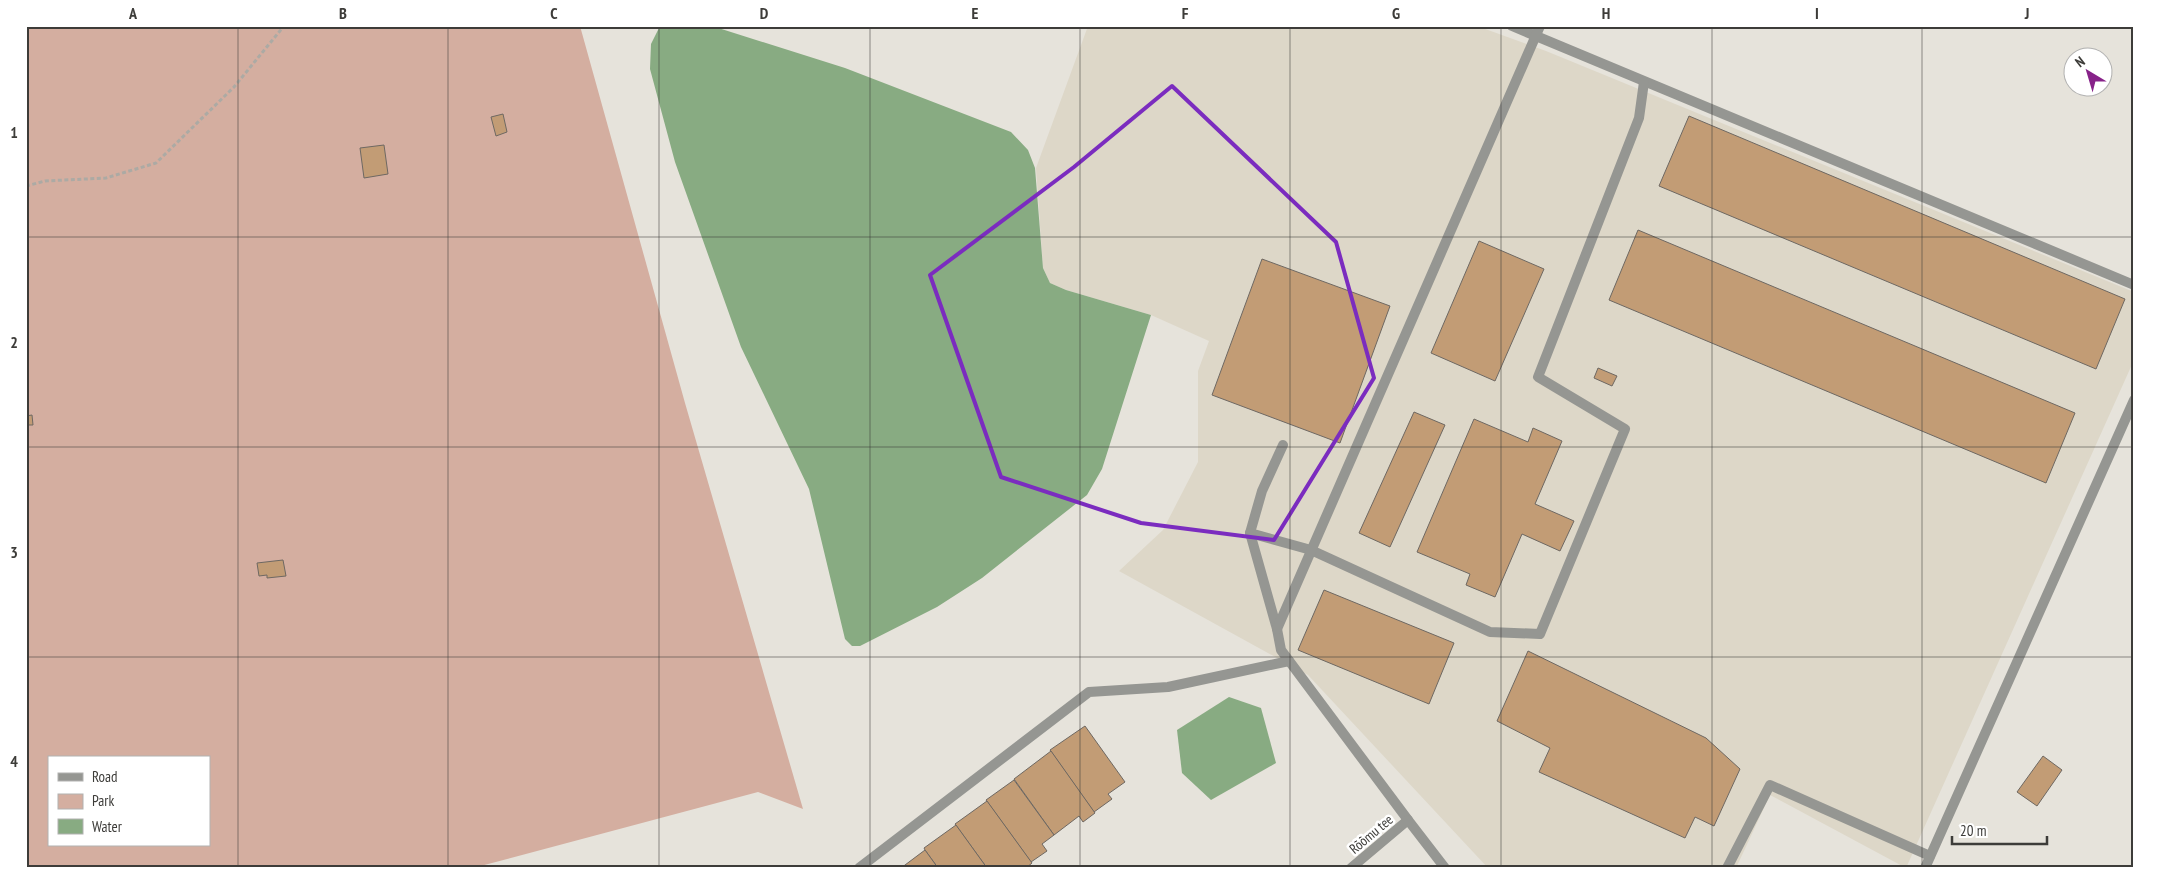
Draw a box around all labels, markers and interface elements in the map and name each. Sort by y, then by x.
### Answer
text: A [128,3,138,23]
text: B [339,3,347,23]
text: C [550,3,558,23]
text: D [760,3,769,23]
text: E [972,3,979,23]
text: F [1182,3,1189,23]
text: G [1392,3,1400,23]
text: H [1602,3,1610,23]
text: I [1815,3,1819,23]
text: J [2024,3,2029,23]
north arrow [2062,48,2112,98]
text: N [2071,52,2089,71]
text: 1 [10,122,18,142]
text: 2 [10,332,18,352]
text: 3 [10,542,18,562]
text: 4 [10,751,18,771]
legend [48,756,210,846]
text: Road [92,767,118,786]
text: Park [92,791,114,810]
street label: Rõõmu tee [1345,810,1397,857]
scale bar [1952,814,2048,846]
text: Water [92,817,123,836]
text: 20 m [1960,821,1986,840]

